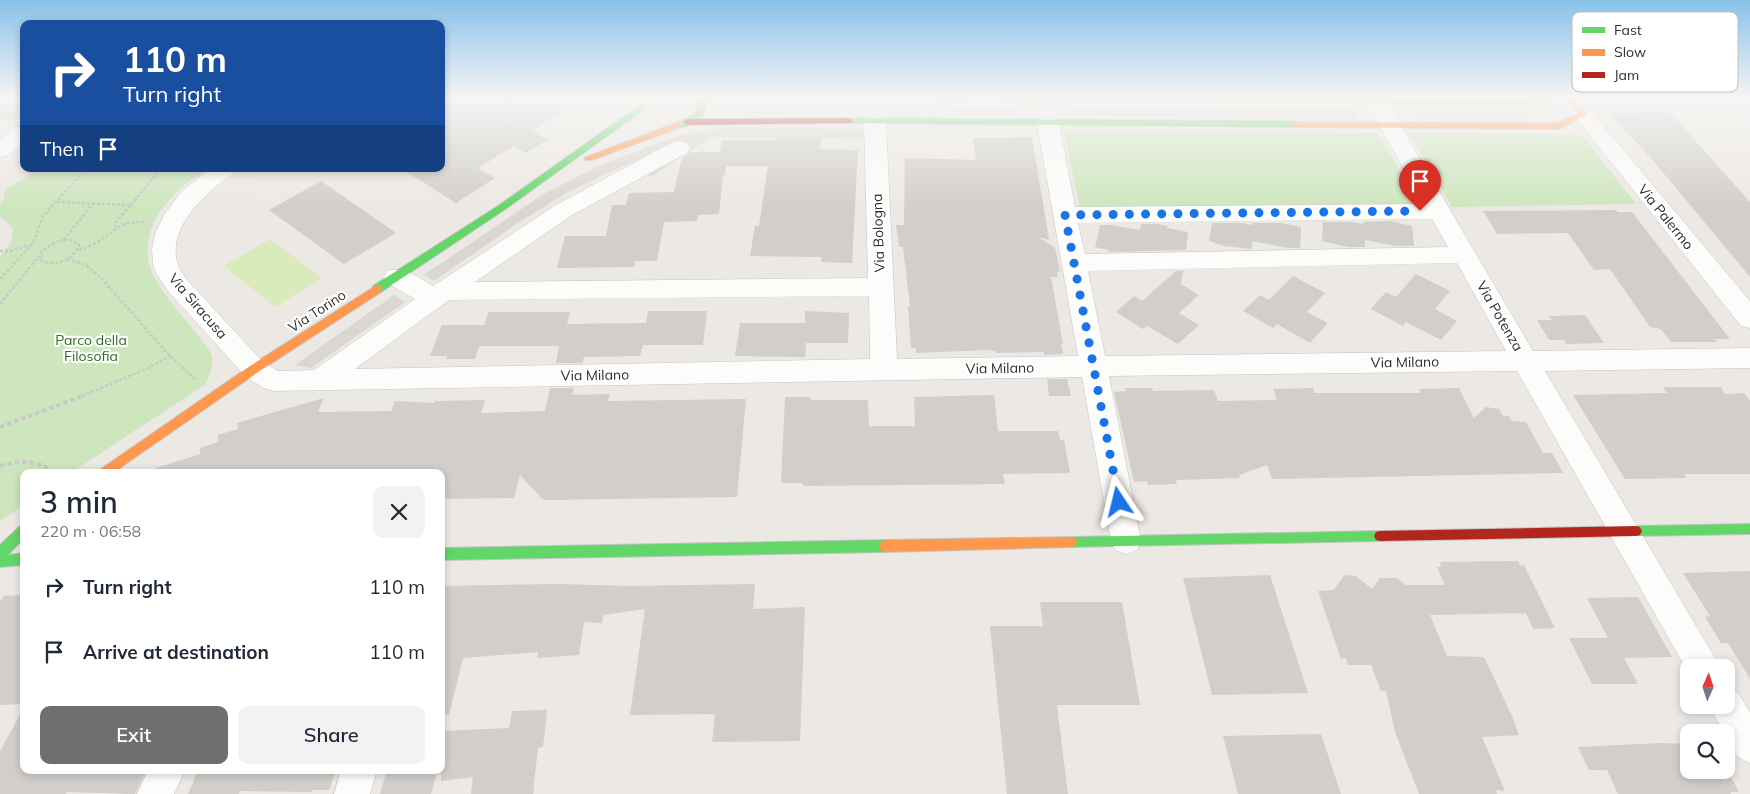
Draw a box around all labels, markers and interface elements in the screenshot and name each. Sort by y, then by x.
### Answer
legend [1572,12,1738,92]
text: Fast [1614,21,1642,39]
text: 110 m [123,37,227,81]
icon: right [40,40,105,105]
text: Slow [1614,43,1646,61]
text: Jam [1614,66,1639,84]
text: Turn right [123,80,221,108]
icon: arrive [94,135,122,163]
text: Then [40,137,84,161]
pin [1399,160,1441,211]
icon: arrive [1406,167,1434,195]
street label: Via Palermo [1634,181,1698,253]
street label: Via Bologna [868,193,888,273]
street label: Via Siracusa [165,270,231,342]
street label: Via Potenza [1473,278,1527,354]
street label: Via Torino [285,286,349,336]
park label: Parco della Filosofia [55,331,127,365]
street label: Via Milano [1371,352,1439,372]
street label: Via Milano [966,358,1034,378]
street label: Via Milano [561,365,629,385]
position arrow [1092,475,1144,527]
text: 3 min [40,483,118,521]
button: close [373,486,425,538]
text: 220 m · 06:58 [40,521,141,541]
icon: right [40,573,68,601]
text: Turn right [83,575,172,599]
text: 110 m [369,575,425,599]
icon: arrive [40,638,68,666]
text: Arrive at destination [83,640,269,664]
text: 110 m [369,640,425,664]
north arrow [1680,659,1735,714]
map controls [1680,659,1735,779]
button: Exit [40,706,228,764]
button: Share [238,706,425,764]
button: search [1680,724,1735,779]

